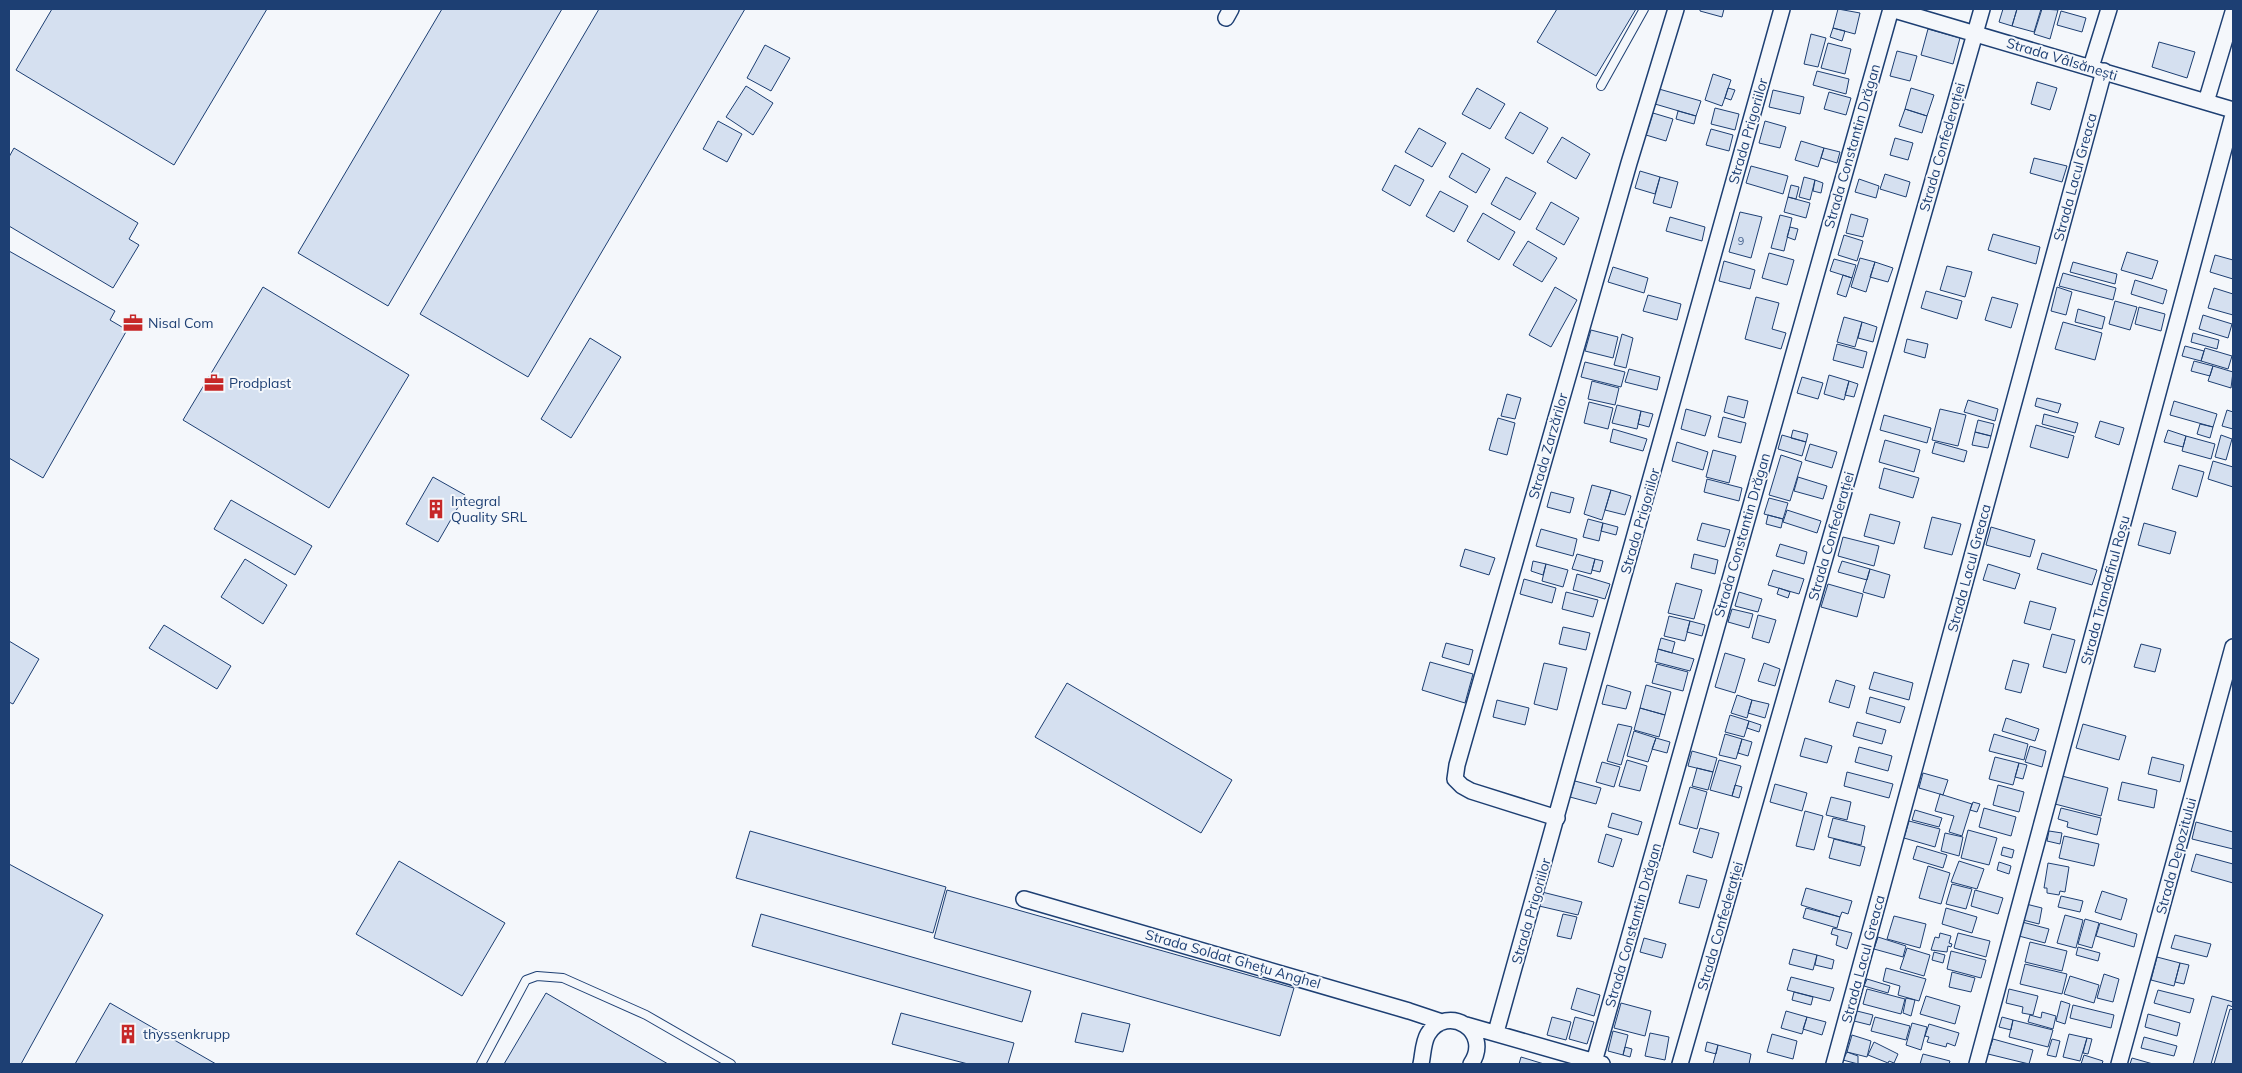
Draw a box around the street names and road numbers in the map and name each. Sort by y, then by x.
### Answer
street label: Strada Vâlsănești [2004,34,2120,84]
street label: Strada Constantin Drăgan [1820,62,1884,230]
street label: Strada Prigoriilor [1724,75,1772,186]
street label: Strada Confederației [1915,80,1969,214]
street label: Strada Lacul Greaca [2049,111,2101,243]
street label: Strada Zarzărilor [1524,390,1572,501]
street label: Strada Constantin Drăgan [1710,451,1774,619]
street label: Strada Prigoriilor [1616,465,1664,576]
street label: Strada Confederației [1804,469,1858,603]
street label: Strada Lacul Greaca [1943,502,1995,634]
street label: Strada Trandafirul Roșu [2076,513,2134,667]
street label: Strada Depozitului [2152,796,2200,916]
street label: Strada Constantin Drăgan [1601,841,1665,1009]
street label: Strada Prigoriilor [1507,855,1555,966]
street label: Strada Confederației [1693,859,1747,993]
street label: Strada Lacul Greaca [1837,893,1889,1025]
street label: Strada Soldat Ghețu Anghel [1143,925,1323,993]

